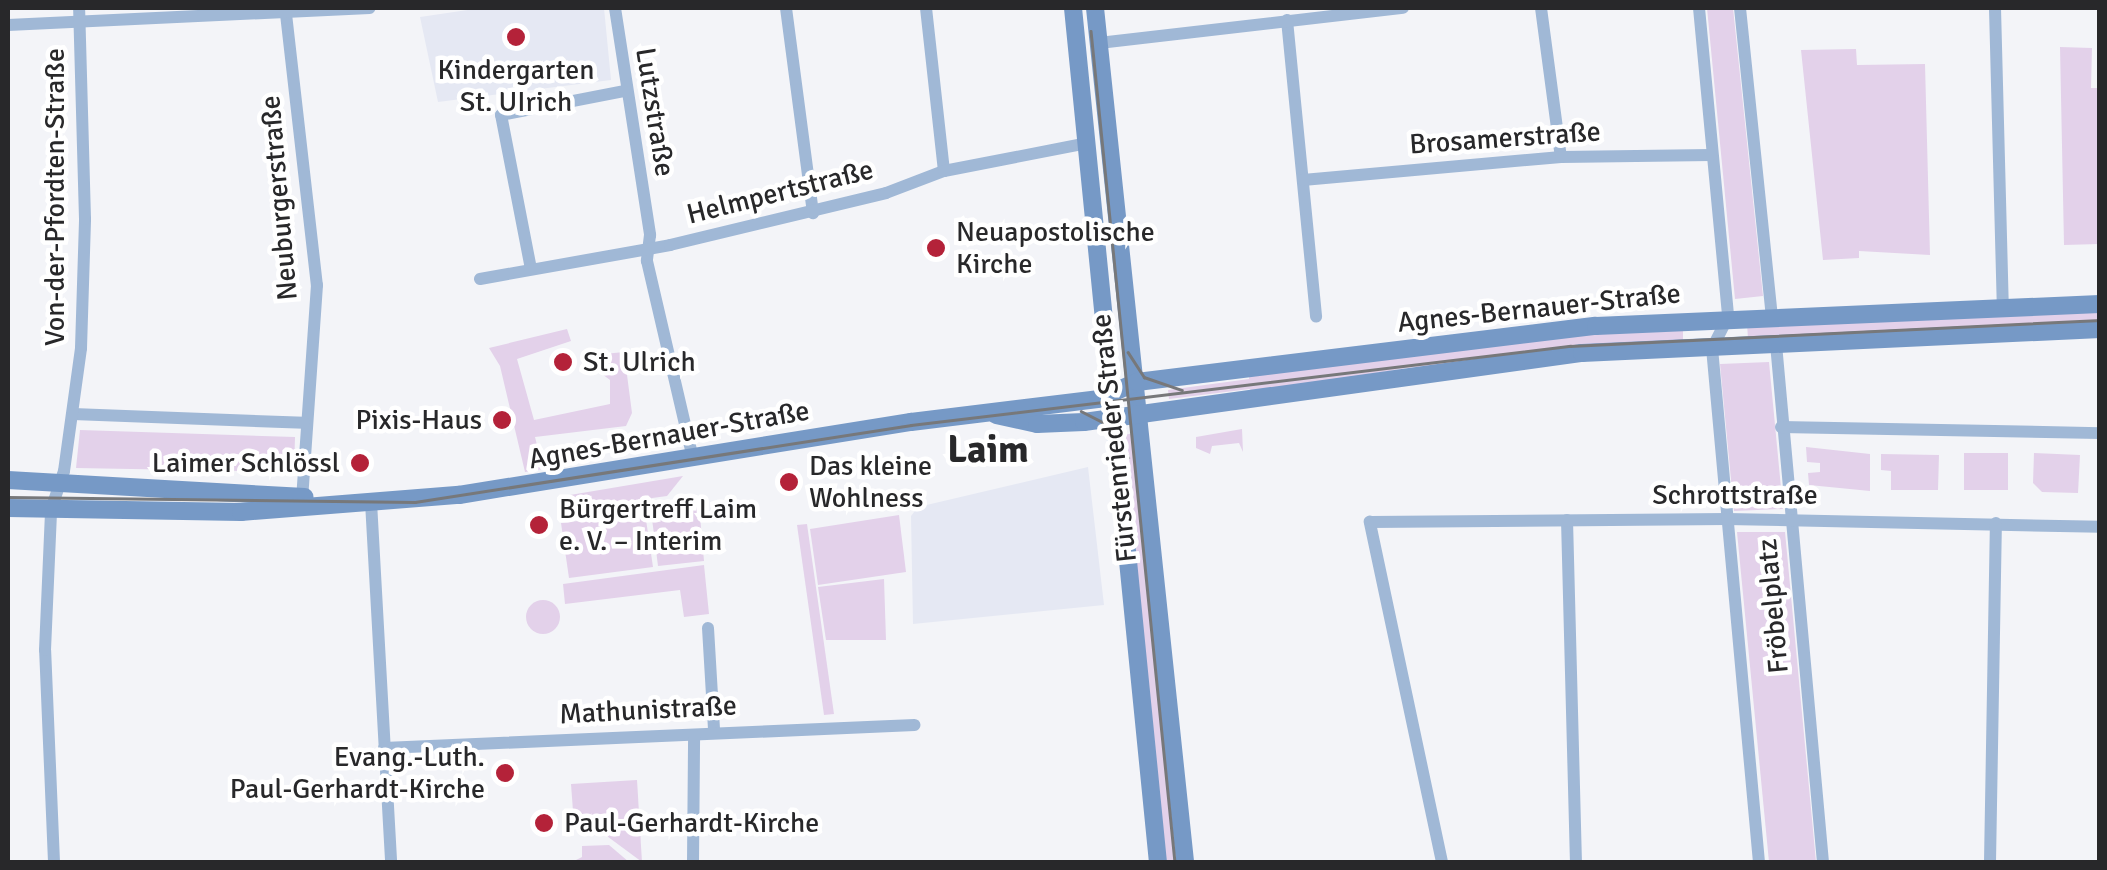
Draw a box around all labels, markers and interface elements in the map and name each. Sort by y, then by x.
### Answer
marker: Kindergarten St. UIrich [505,26,527,48]
street label: Lutzstraße [628,45,682,179]
street label: Von-der-Pfordten-Straße [38,48,72,346]
place label: Kindergarten St. UIrich [437,53,595,119]
street label: Neuburgerstraße [253,94,305,302]
street label: Brosamerstraße [1408,115,1602,161]
street label: Helmpertstraße [683,153,877,231]
place label: Neuapostolische Kirche [956,215,1155,281]
marker: Neuapostolische Kirche [925,237,947,259]
street label: Agnes-Bernauer-Straße [1396,276,1682,340]
street label: Fürstenrieder Straße [1084,312,1144,564]
place label: St. Ulrich [583,345,696,379]
marker: St. Ulrich [552,351,574,373]
street label: Agnes-Bernauer-Straße [526,394,812,476]
place label: Pixis-Haus [355,403,482,437]
marker: Pixis-Haus [491,409,513,431]
district label: Laim [947,427,1029,473]
place label: Laimer Schlössl [152,446,340,480]
place label: Das kleine Wohlness [809,449,932,515]
marker: Laimer Schlössl [349,452,371,474]
marker: Das kleine Wohlness [778,471,800,493]
street label: Schrottstraße [1652,478,1818,512]
place label: Bürgertreff Laim e. V. – Interim [559,492,757,558]
marker: Bürgertreff Laim e. V. – Interim [528,514,550,536]
street label: Fröbelplatz [1750,537,1796,675]
street label: Mathunistraße [558,689,738,731]
place label: Evang.-Luth. Paul-Gerhardt-Kirche [230,740,485,806]
marker: Evang.-Luth. Paul-Gerhardt-Kirche [494,762,516,784]
place label: Paul-Gerhardt-Kirche [564,806,819,840]
marker: Paul-Gerhardt-Kirche [533,812,555,834]

